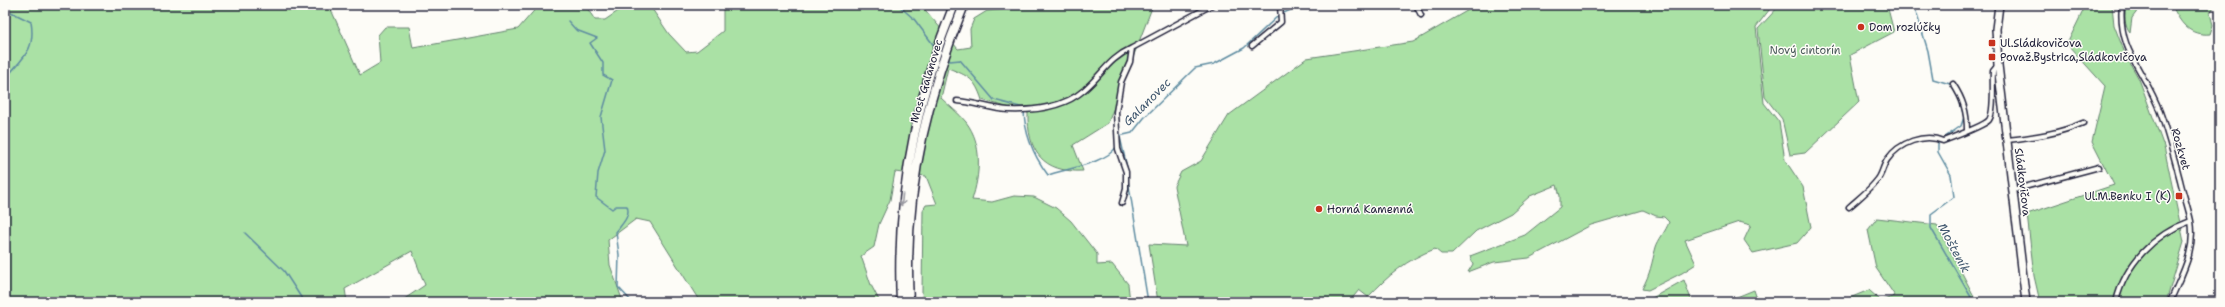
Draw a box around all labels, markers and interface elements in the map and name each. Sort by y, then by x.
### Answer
place label: Dom rozlúčky [1869,20,1941,35]
marker: Dom rozlúčky [1856,22,1866,32]
place label: Ul.Sládkovičova [2000,36,2082,51]
street label: Most Galanovec [907,37,946,125]
marker: Ul.Sládkovičova [1987,38,1997,48]
park label: Nový cintorín [1769,43,1841,58]
place label: Považ.Bystrica,Sládkovičova [2000,50,2147,65]
marker: Považ.Bystrica,Sládkovičova [1987,52,1997,62]
water label: Galanovec [1120,75,1174,129]
street label: Rozkvet [2167,126,2194,172]
street label: Sládkovičova [2011,147,2034,217]
place label: Ul.M.Benku I (K) [2084,189,2171,204]
marker: Ul.M.Benku I (K) [2174,191,2184,201]
one-way arrow [899,193,906,206]
place label: Horná Kamenná [1327,202,1413,217]
marker: Horná Kamenná [1314,204,1324,214]
water label: Mošteník [1934,220,1974,276]

